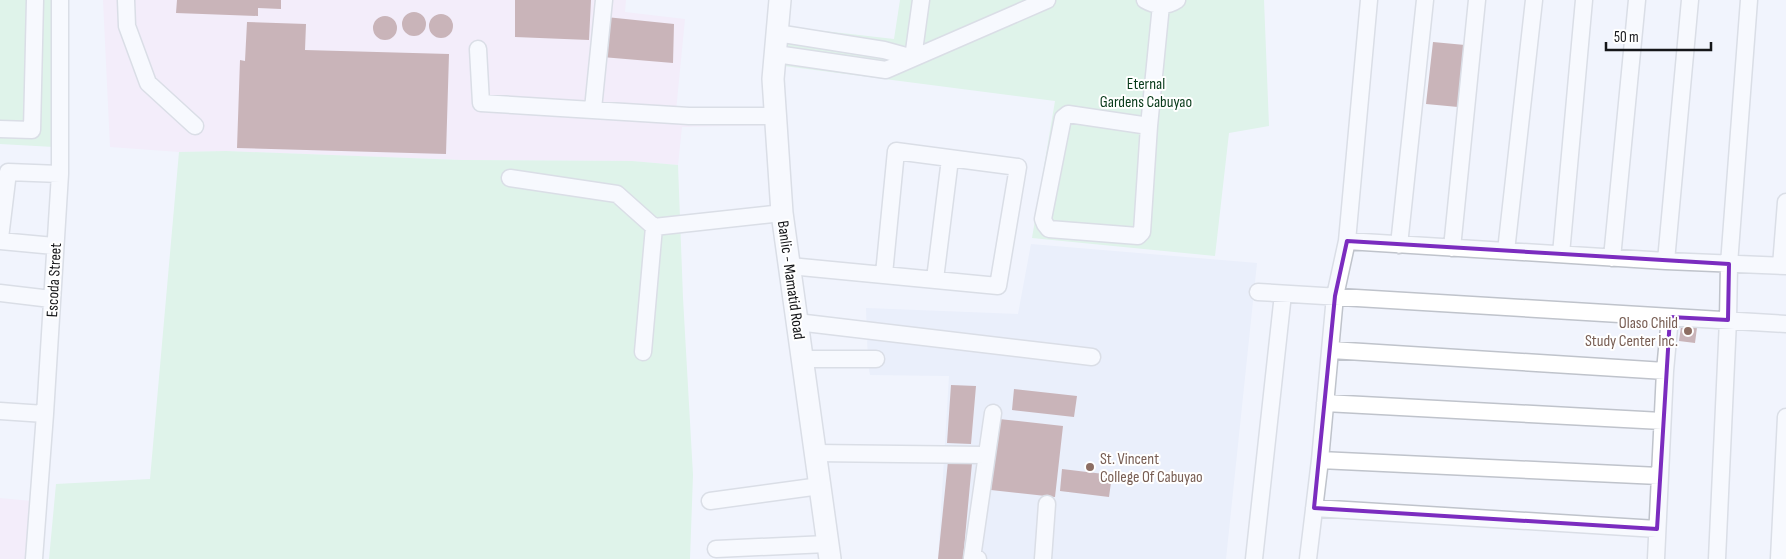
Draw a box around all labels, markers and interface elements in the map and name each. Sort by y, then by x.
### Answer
scale bar [1606,20,1711,52]
text: 50 m [1614,28,1639,47]
park label: Eternal Gardens Cabuyao [1100,75,1192,112]
street label: Banlic - Mamatid Road [773,220,808,341]
street label: Escoda Street [43,242,66,318]
place label: Olaso Child Study Center Inc. [1585,314,1678,351]
marker: Olaso Child Study Center Inc. [1682,325,1694,337]
place label: St. Vincent College Of Cabuyao [1100,450,1203,487]
marker: St. Vincent College Of Cabuyao [1084,461,1096,473]

